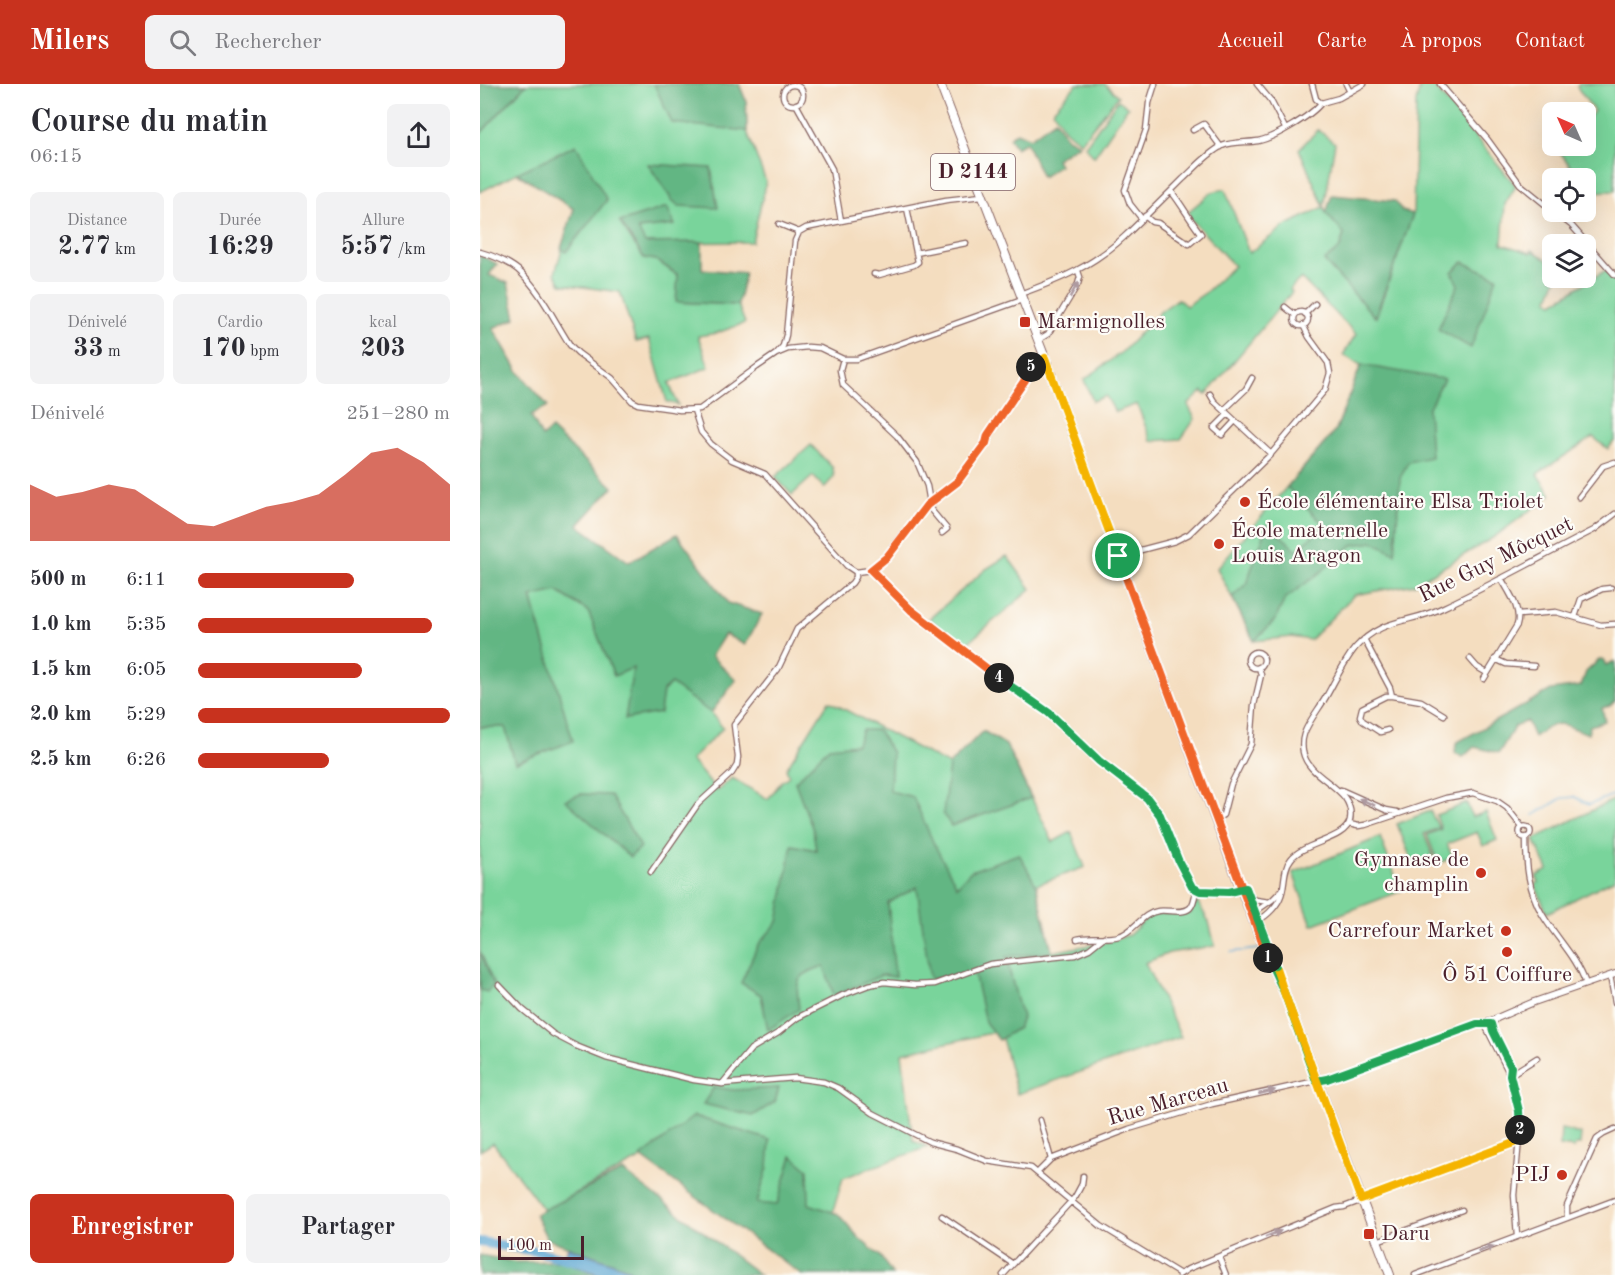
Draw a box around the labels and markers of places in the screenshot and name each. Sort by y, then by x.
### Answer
place label: Marmignolles [1037,311,1165,333]
marker: Marmignolles [1018,315,1032,329]
pin: 5 [1016,352,1046,382]
place label: École élémentaire Elsa Triolet [1257,488,1543,513]
marker: École élémentaire Elsa Triolet [1238,495,1252,509]
place label: École maternelle Louis Aragon [1231,517,1388,567]
pin [1092,530,1143,581]
marker: École maternelle Louis Aragon [1212,537,1226,551]
pin: 4 [984,663,1014,693]
place label: Gymnase de champlin [1354,849,1469,896]
marker: Gymnase de champlin [1474,866,1488,880]
place label: Carrefour Market [1328,920,1494,942]
marker: Carrefour Market [1499,924,1513,938]
pin: 1 [1253,943,1283,973]
marker: Ô 51 Coiffure [1500,945,1514,959]
place label: Ô 51 Coiffure [1442,961,1572,986]
pin: 2 [1505,1115,1535,1145]
place label: PIJ [1514,1164,1550,1186]
marker: PIJ [1555,1168,1569,1182]
place label: Daru [1381,1223,1430,1245]
marker: Daru [1362,1227,1376,1241]

